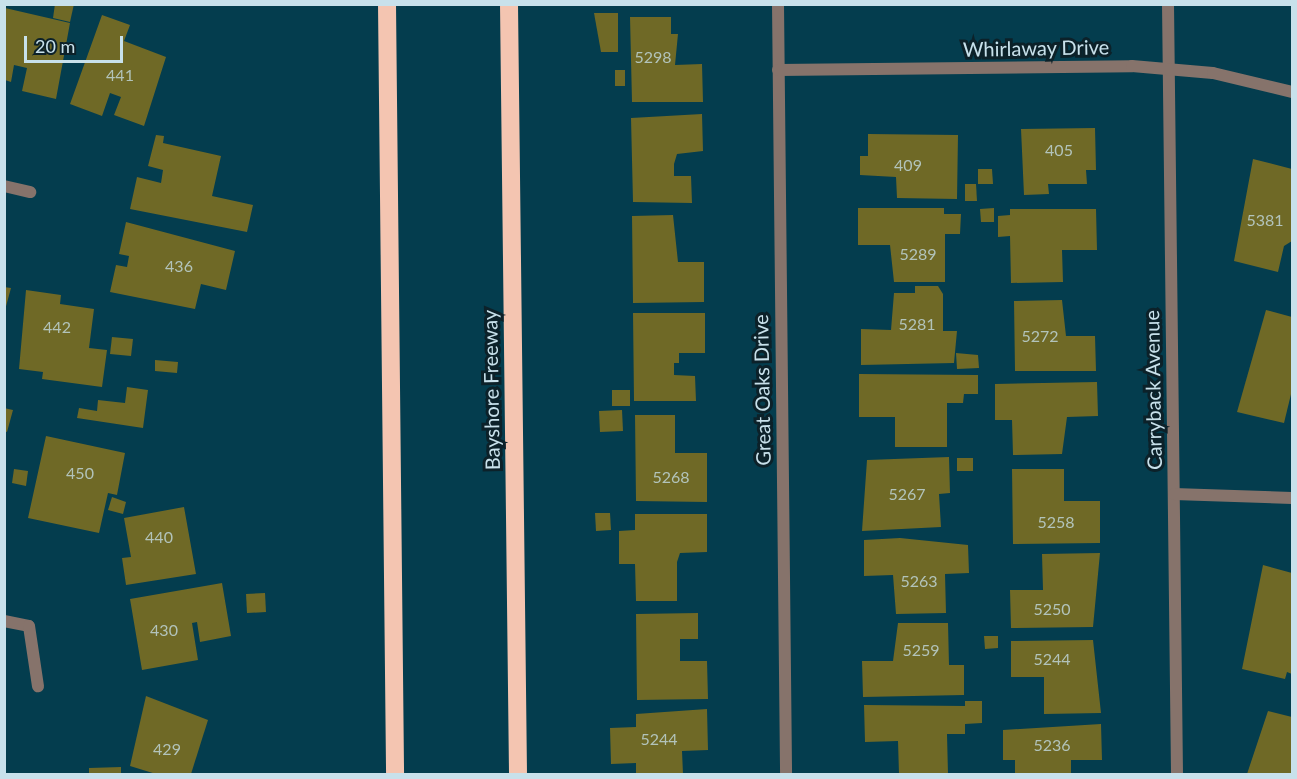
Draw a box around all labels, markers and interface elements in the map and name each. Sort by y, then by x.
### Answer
scale bar [27,24,126,62]
text: 20 m [35,35,75,57]
street label: Whirlaway Drive [962,35,1110,61]
house number: 5298 [634,47,672,67]
house number: 441 [106,65,134,85]
house number: 405 [1045,140,1073,160]
house number: 409 [894,155,922,175]
house number: 5381 [1246,210,1284,230]
house number: 5289 [899,244,937,264]
house number: 436 [165,256,193,276]
street label: Bayshore Freeway [478,310,504,470]
street label: Carryback Avenue [1140,310,1166,470]
street label: Great Oaks Drive [749,314,775,466]
house number: 5281 [898,314,936,334]
house number: 442 [43,317,71,337]
house number: 5272 [1021,326,1059,346]
house number: 450 [66,463,94,483]
house number: 5268 [652,467,690,487]
house number: 5267 [888,484,926,504]
house number: 5258 [1037,512,1075,532]
house number: 440 [145,527,173,547]
house number: 5263 [900,571,938,591]
house number: 5250 [1033,599,1071,619]
house number: 430 [150,620,178,640]
house number: 5259 [902,640,940,660]
house number: 5244 [1033,649,1071,669]
house number: 5244 [640,729,678,749]
house number: 5236 [1033,735,1071,755]
house number: 429 [153,739,181,759]

